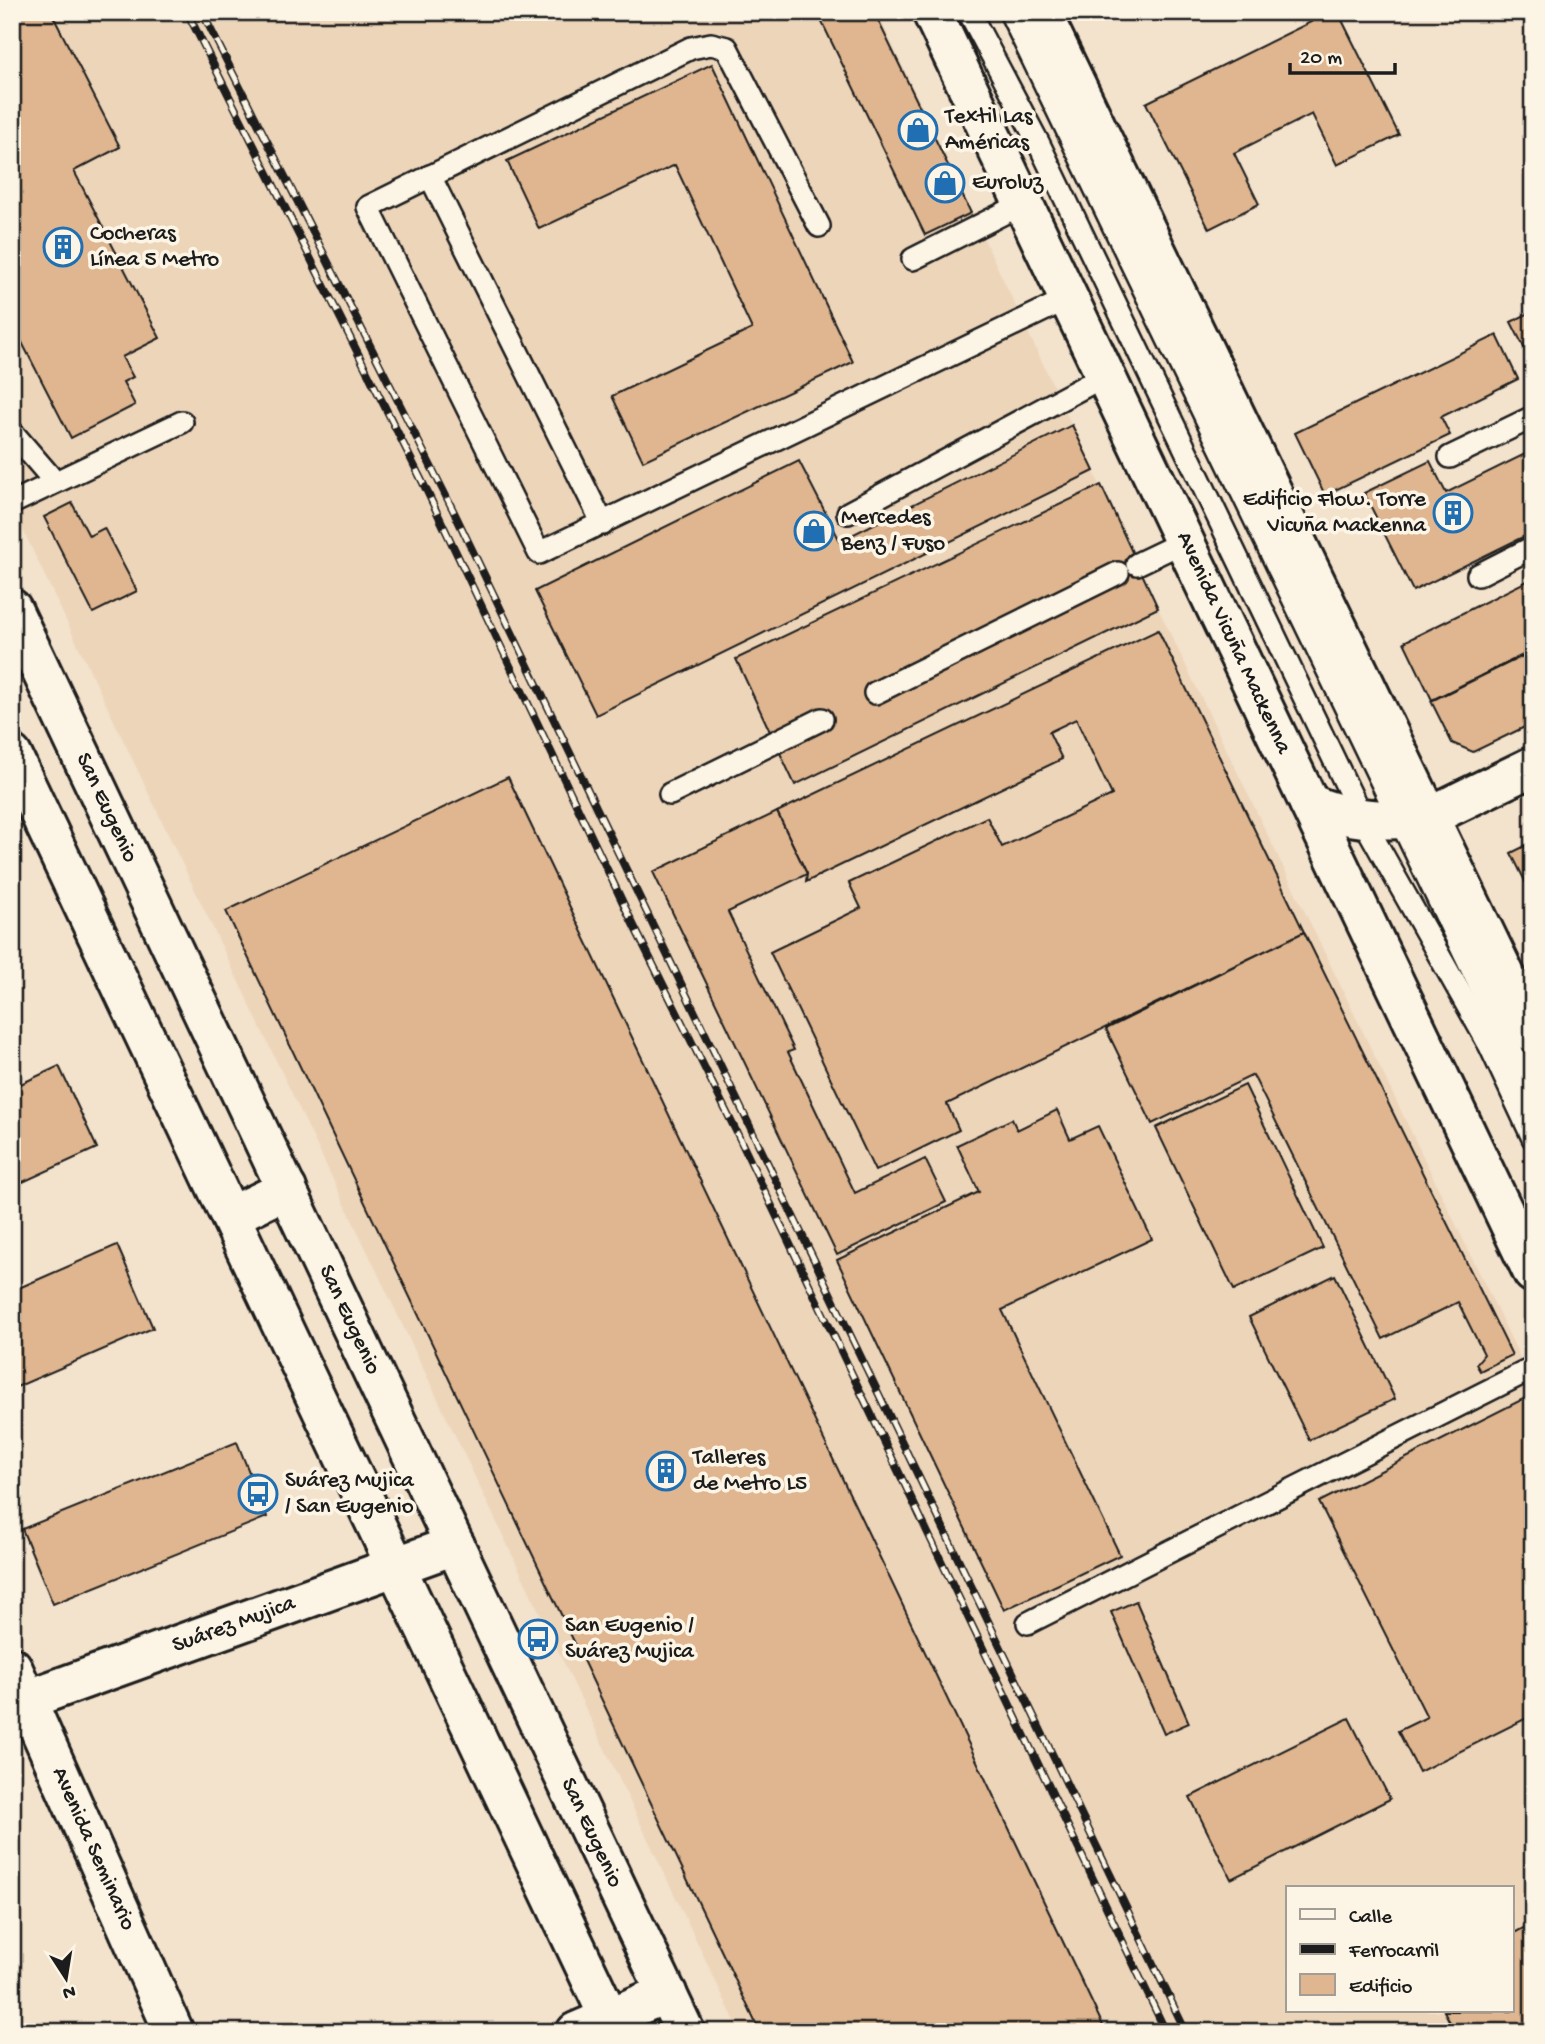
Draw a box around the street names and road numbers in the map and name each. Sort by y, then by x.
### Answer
street label: Avenida Vicuña Mackenna [1170,528,1297,759]
street label: San Eugenio [69,749,143,867]
street label: San Eugenio [312,1261,386,1379]
street label: Suárez Mujica [169,1590,300,1660]
street label: Avenida Seminario [45,1763,141,1935]
street label: San Eugenio [554,1774,628,1892]

